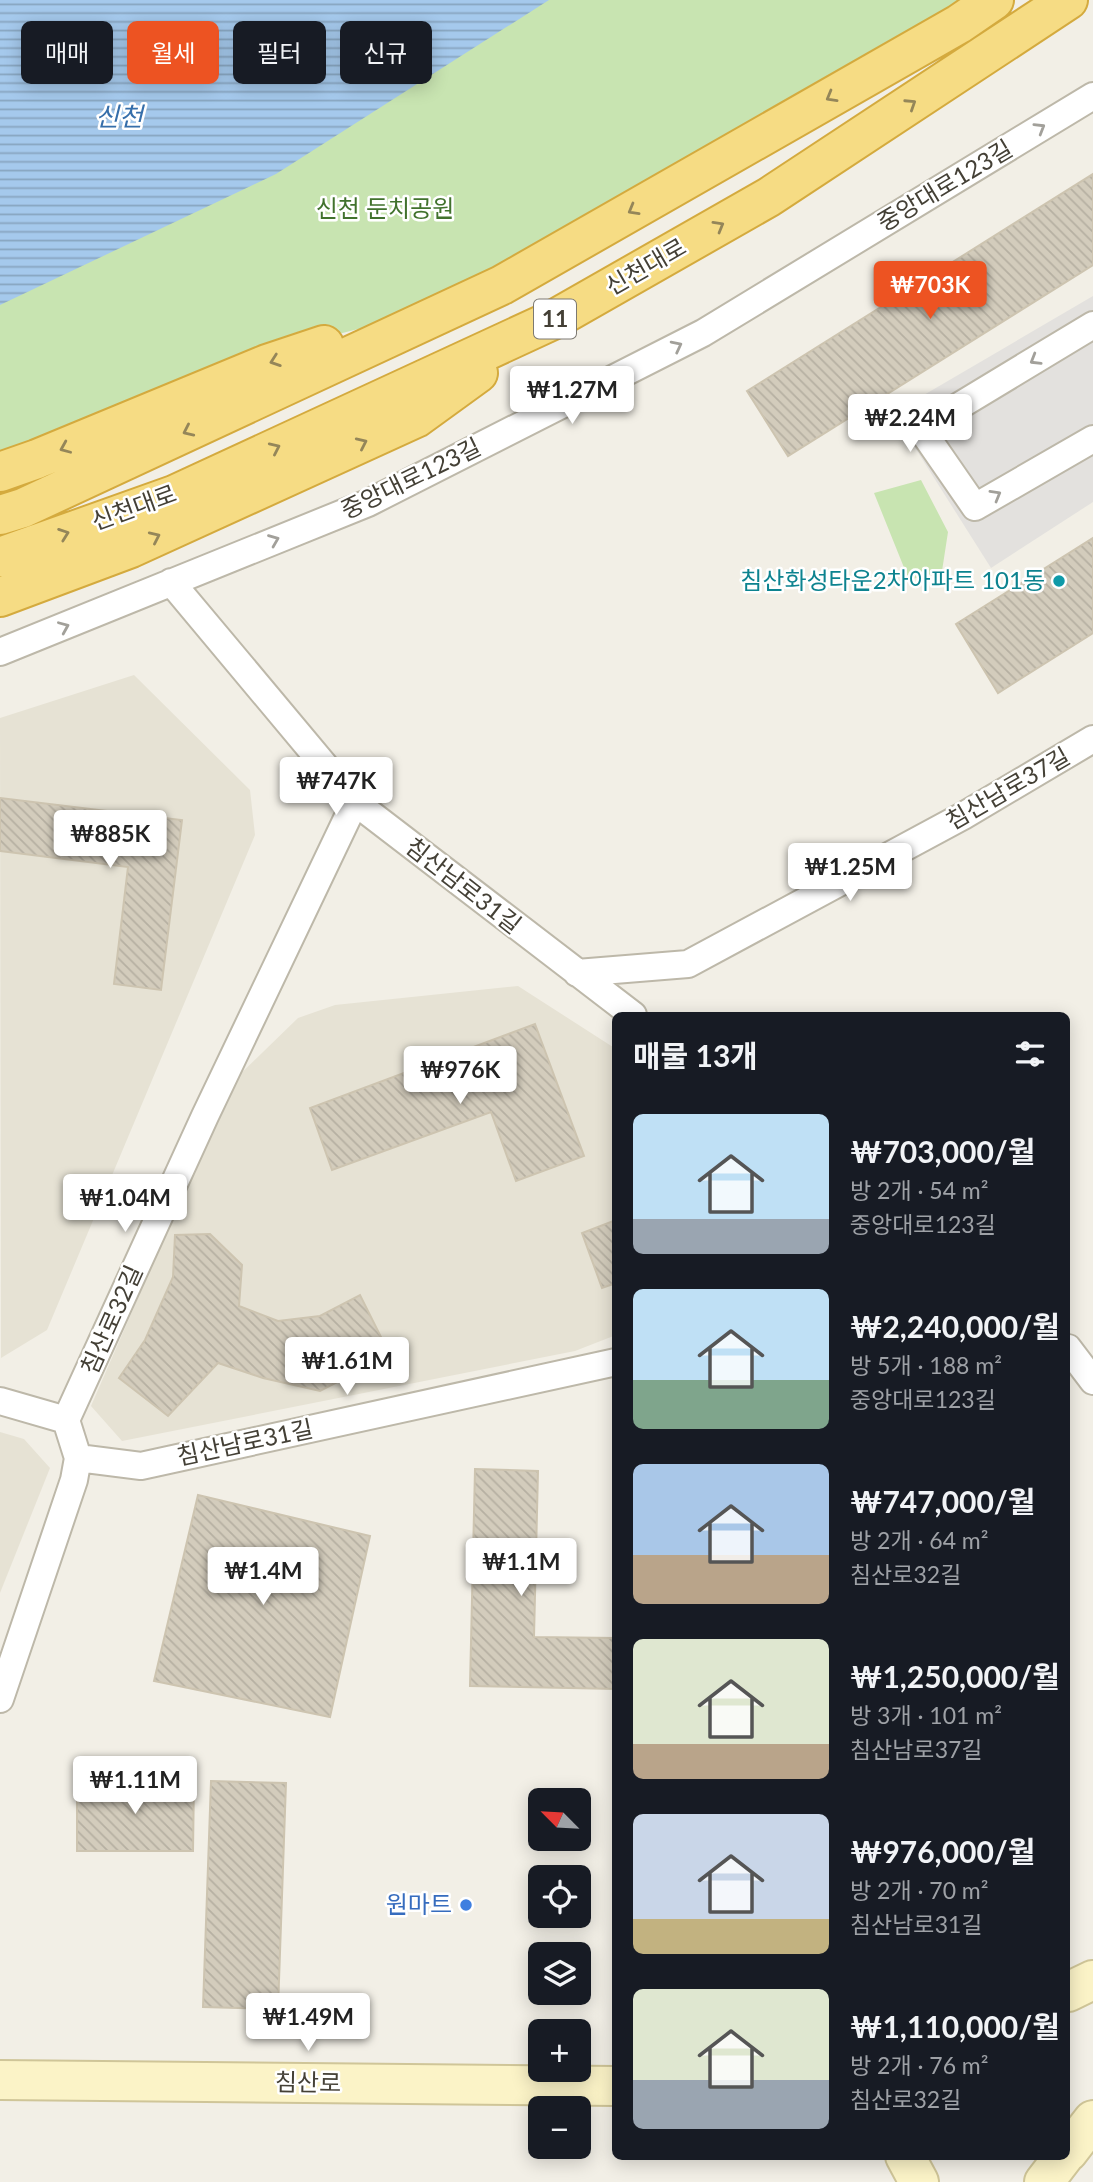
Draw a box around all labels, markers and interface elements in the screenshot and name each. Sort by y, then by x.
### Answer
chip: 매매 [21,21,113,84]
chip: 월세 [127,21,219,84]
chip: 필터 [233,21,326,84]
chip: 신규 [340,21,432,84]
one-way arrow [825,89,838,102]
one-way arrow [903,99,916,112]
water label: 신천 [95,100,146,132]
one-way arrow [1033,123,1046,136]
street label: 중앙대로123길 [872,133,1017,236]
park label: 신천 둔치공원 [316,193,454,222]
one-way arrow [628,202,640,215]
one-way arrow [711,221,724,234]
street label: 신천대로 [600,231,691,300]
pin: ₩703K [881,262,979,321]
text: ₩703K [890,270,970,298]
road number: 11 [534,300,576,338]
one-way arrow [670,341,682,354]
one-way arrow [1029,352,1042,365]
one-way arrow [269,353,282,367]
pin: ₩1.27M [515,366,629,426]
text: ₩1.27M [526,375,618,403]
pin: ₩2.24M [853,394,967,454]
text: ₩2.24M [864,403,956,431]
one-way arrow [183,423,195,437]
street label: 중앙대로123길 [336,431,485,524]
one-way arrow [355,437,367,451]
one-way arrow [59,440,72,454]
one-way arrow [268,442,280,456]
street label: 신천대로 [87,478,180,535]
one-way arrow [989,490,1002,503]
one-way arrow [58,528,70,542]
one-way arrow [148,531,160,545]
one-way arrow [267,535,279,549]
place label: 침산화성타운2차아파트 101동 [740,565,1045,594]
marker: 침산화성타운2차아파트 101동 [1051,573,1067,589]
one-way arrow [56,621,69,635]
street label: 침산남로37길 [940,741,1074,835]
pin: ₩747K [287,758,385,817]
text: ₩747K [296,766,376,794]
pin: ₩885K [61,810,159,870]
text: ₩885K [70,819,150,847]
street label: 침산남로31길 [401,831,527,939]
pin: ₩1.25M [793,844,907,903]
text: ₩1.25M [804,852,896,880]
icon: filters [1011,1035,1049,1073]
text: 매물 13개 [633,1037,758,1073]
pin: ₩976K [411,1046,509,1106]
text: ₩976K [420,1055,500,1083]
text: ₩703,000/월 [850,1133,1035,1169]
icon: home [689,1142,773,1226]
pin: ₩1.04M [68,1174,182,1234]
text: 방 2개 · 54 m² [850,1176,988,1204]
text: ₩1.04M [79,1183,171,1211]
text: 중앙대로123길 [850,1210,996,1238]
street label: 침산로32길 [74,1260,148,1378]
text: ₩2,240,000/월 [850,1308,1060,1344]
icon: home [689,1317,773,1401]
pin: ₩1.61M [290,1338,404,1397]
text: ₩1.61M [301,1346,393,1374]
text: 방 5개 · 188 m² [850,1351,1002,1379]
text: 중앙대로123길 [850,1385,996,1413]
street label: 침산남로31길 [174,1413,315,1470]
text: ₩747,000/월 [850,1483,1035,1519]
icon: home [689,1492,773,1576]
text: 방 2개 · 64 m² [850,1526,988,1554]
pin: ₩1.1M [472,1538,570,1598]
text: ₩1.1M [482,1547,560,1575]
pin: ₩1.4M [214,1548,312,1607]
text: ₩1.4M [224,1556,302,1584]
text: 침산로32길 [850,1560,961,1588]
text: ₩1,250,000/월 [850,1658,1060,1694]
icon: home [689,1667,773,1751]
text: 방 3개 · 101 m² [850,1701,1002,1729]
text: 침산남로37길 [850,1735,982,1763]
pin: ₩1.11M [78,1756,192,1816]
text: ₩1.11M [89,1765,181,1793]
north arrow [528,1788,592,1852]
map controls [528,1788,591,2159]
text: ₩976,000/월 [850,1833,1035,1869]
icon: home [689,1842,773,1926]
button: locate [528,1865,591,1928]
text: 방 2개 · 70 m² [850,1876,988,1904]
place label: 원마트 [386,1889,452,1918]
marker: 원마트 [458,1897,474,1913]
text: 침산남로31길 [850,1910,982,1938]
button: layers [528,1942,591,2005]
pin: ₩1.49M [251,1994,365,2053]
text: ₩1.49M [262,2002,354,2030]
text: ₩1,110,000/월 [850,2008,1060,2044]
icon: home [689,2017,773,2101]
button: + [528,2019,591,2082]
text: 방 2개 · 76 m² [850,2051,988,2079]
street label: 침산로 [275,2066,341,2097]
text: 침산로32길 [850,2085,961,2113]
button: − [528,2096,591,2159]

